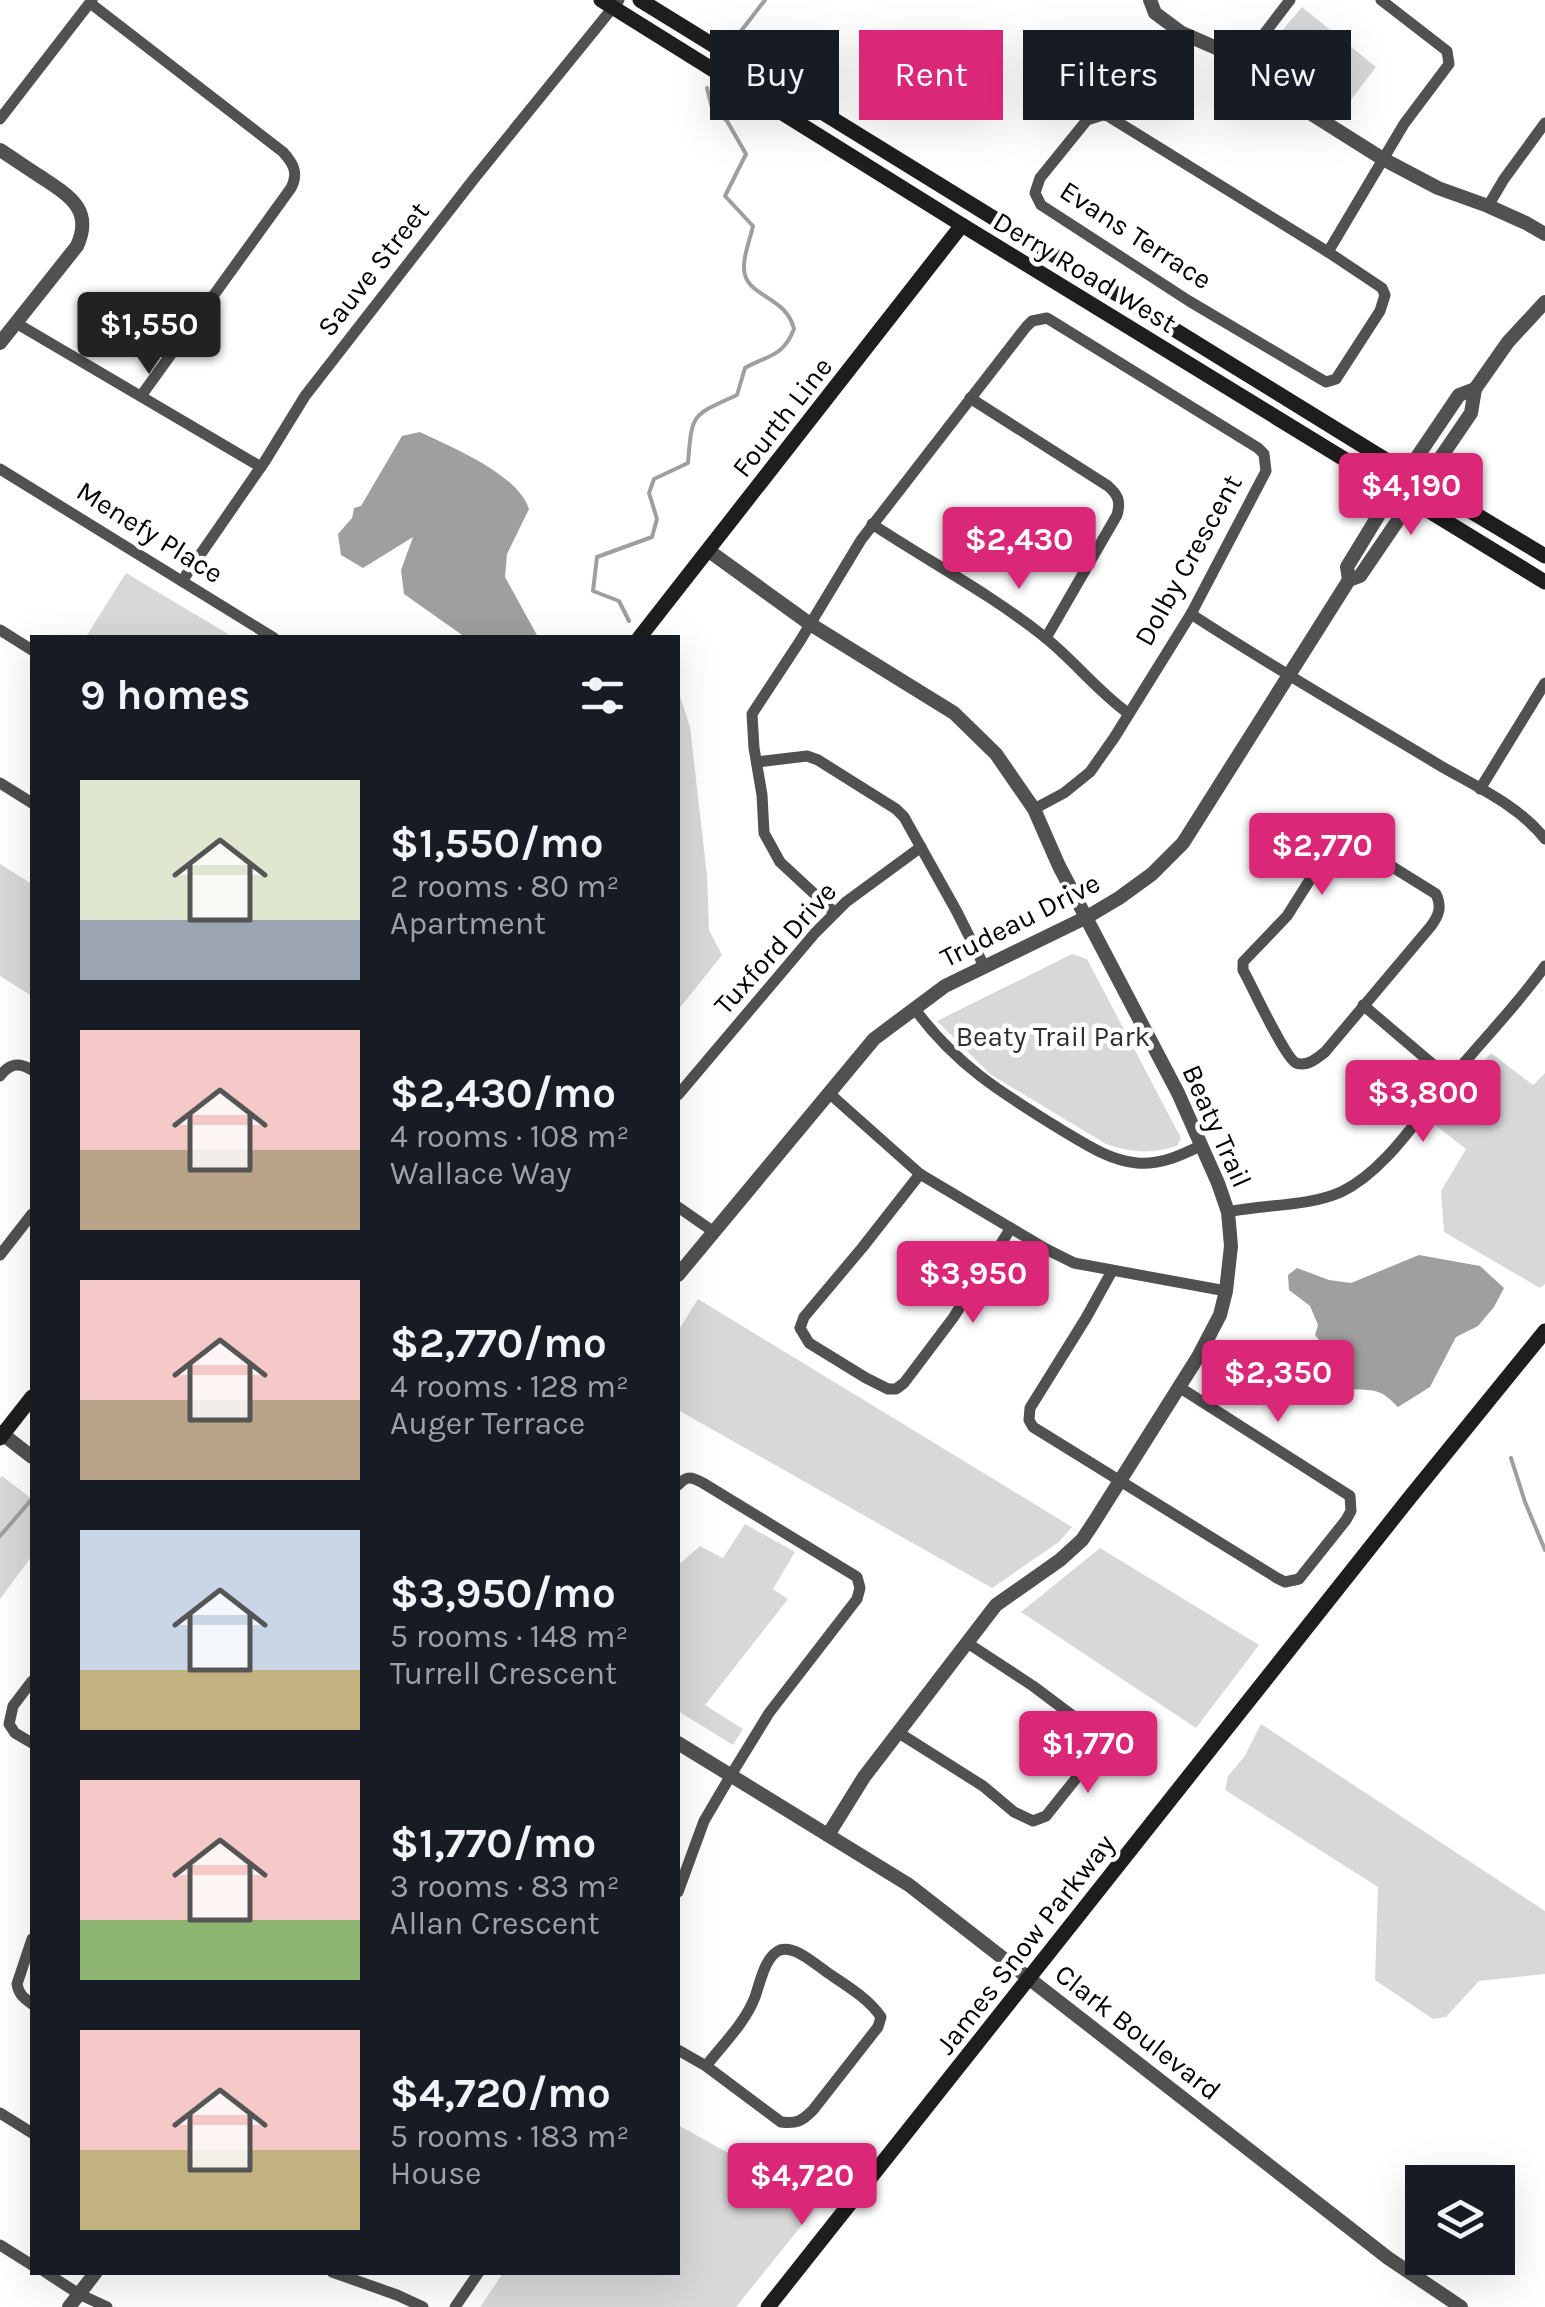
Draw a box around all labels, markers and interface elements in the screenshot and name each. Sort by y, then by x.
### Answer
chip: Buy [710,30,839,120]
chip: Rent [859,30,1003,120]
chip: Filters [1023,30,1194,120]
chip: New [1214,30,1351,120]
street label: Evans Terrace [1054,174,1218,296]
street label: Sauve Street [310,195,436,343]
street label: Derry Road West [988,204,1182,340]
pin: $1,550 [68,292,230,377]
text: $1,550 [99,306,199,343]
street label: Fourth Line [725,350,839,484]
pin: $4,190 [1330,453,1492,538]
text: $4,190 [1361,467,1461,504]
street label: Dolby Crescent [1127,469,1249,651]
street label: Menefy Place [71,474,229,590]
pin: $2,430 [938,507,1100,592]
text: $2,430 [965,521,1073,558]
icon: filters [575,668,630,723]
text: 9 homes [80,670,250,720]
pin: $2,770 [1241,813,1403,898]
text: $1,550/mo [390,818,603,868]
icon: home [160,820,280,940]
text: $2,770 [1271,827,1373,864]
street label: Trudeau Drive [935,866,1105,974]
text: 2 rooms · 80 m² [390,868,619,905]
street label: Tuxford Drive [707,875,843,1021]
text: Apartment [390,905,546,942]
park label: Beaty Trail Park [956,1020,1150,1053]
street label: Beaty Trail [1175,1059,1259,1193]
pin: $3,800 [1342,1060,1504,1145]
text: $2,430/mo [390,1068,616,1118]
icon: home [160,1070,280,1190]
text: $3,800 [1367,1074,1479,1111]
text: 4 rooms · 108 m² [390,1118,629,1155]
text: Wallace Way [390,1155,571,1192]
pin: $3,950 [892,1241,1054,1326]
text: $3,950 [919,1255,1027,1292]
text: $2,770/mo [390,1318,607,1368]
icon: home [160,1320,280,1440]
pin: $2,350 [1197,1340,1359,1425]
text: $2,350 [1224,1354,1332,1391]
text: 4 rooms · 128 m² [390,1368,629,1405]
text: Auger Terrace [390,1405,585,1442]
text: $3,950/mo [390,1568,616,1618]
icon: home [160,1570,280,1690]
text: 5 rooms · 148 m² [390,1618,628,1655]
text: Turrell Crescent [390,1655,617,1692]
pin: $1,770 [1007,1711,1169,1796]
text: $1,770 [1041,1725,1135,1762]
text: $1,770/mo [390,1818,596,1868]
icon: home [160,1820,280,1940]
street label: James Snow Parkway [929,1827,1121,2061]
text: 3 rooms · 83 m² [390,1868,620,1905]
text: Allan Crescent [390,1905,600,1942]
street label: Clark Boulevard [1049,1957,1227,2107]
text: $4,720/mo [390,2068,611,2118]
icon: home [160,2070,280,2190]
text: 5 rooms · 183 m² [390,2118,629,2155]
pin: $4,720 [721,2143,883,2228]
text: House [390,2155,482,2192]
text: $4,720 [750,2157,854,2194]
map controls [1405,2165,1515,2275]
button: layers [1405,2165,1515,2275]

